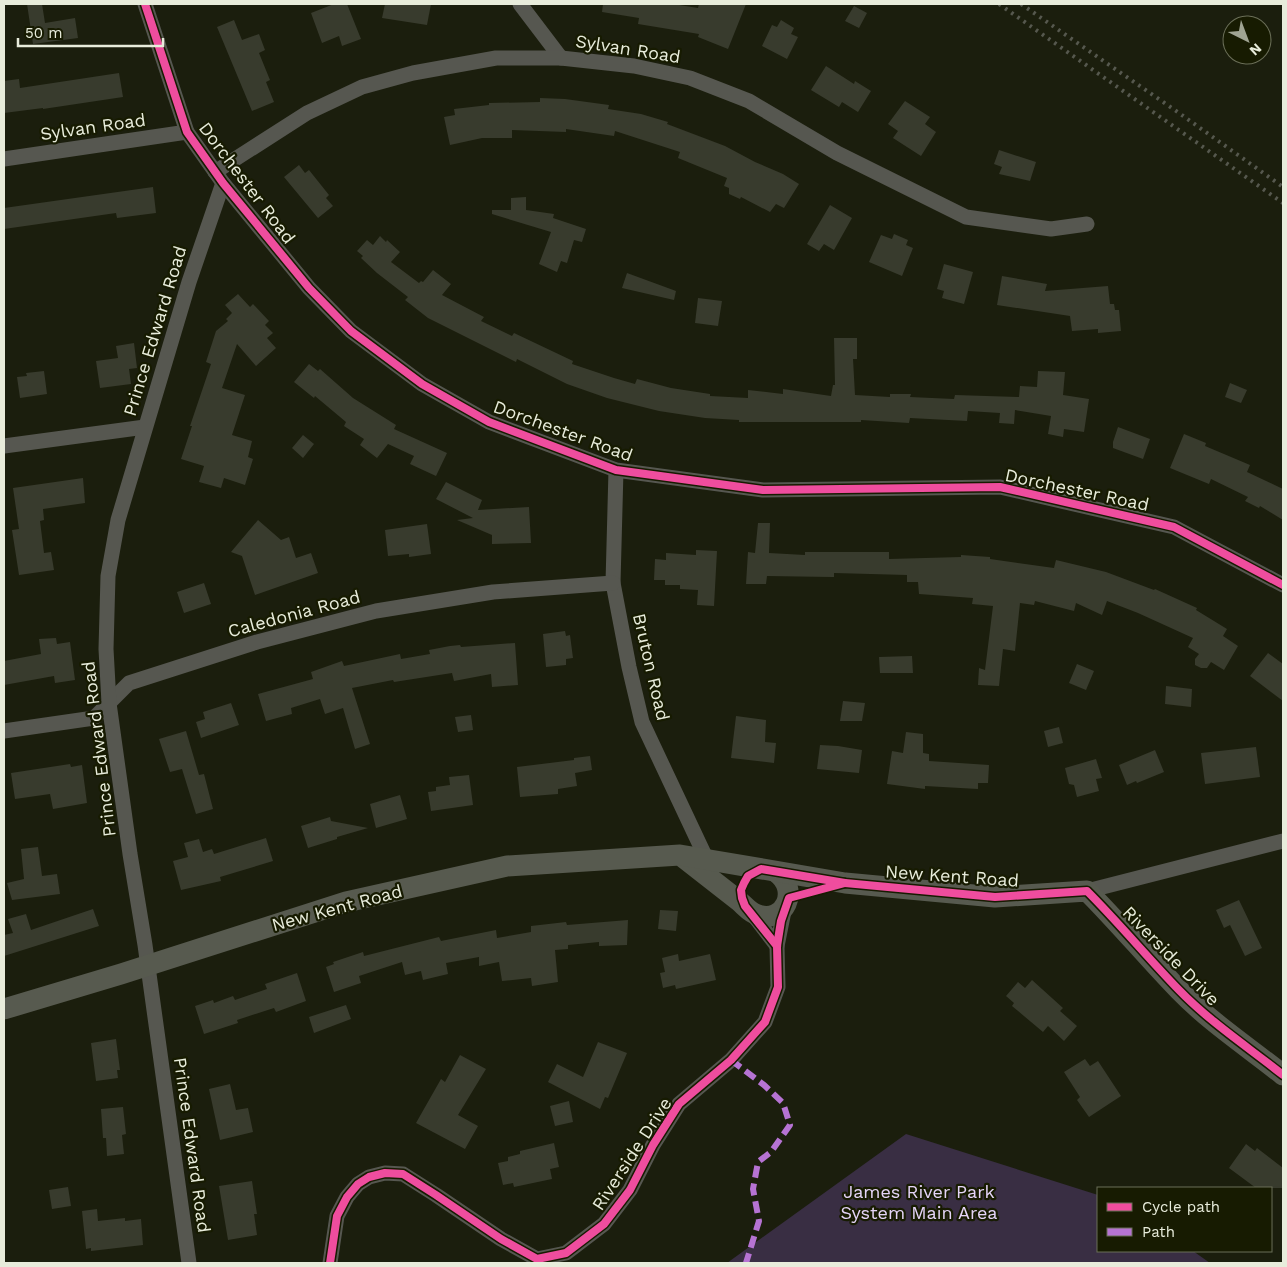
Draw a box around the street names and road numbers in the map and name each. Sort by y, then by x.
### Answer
street label: Sylvan Road [574,30,682,67]
street label: Sylvan Road [39,109,147,144]
street label: Dorchester Road [195,118,300,248]
street label: Prince Edward Road [119,243,190,418]
street label: Dorchester Road [491,396,636,466]
street label: Dorchester Road [1003,464,1151,515]
street label: Caledonia Road [225,586,362,641]
street label: Bruton Road [629,611,674,723]
street label: Prince Edward Road [77,660,120,838]
street label: New Kent Road [884,860,1020,891]
street label: New Kent Road [269,880,404,935]
street label: Riverside Drive [1119,902,1224,1010]
street label: Prince Edward Road [170,1056,215,1234]
street label: Riverside Drive [587,1093,676,1214]

